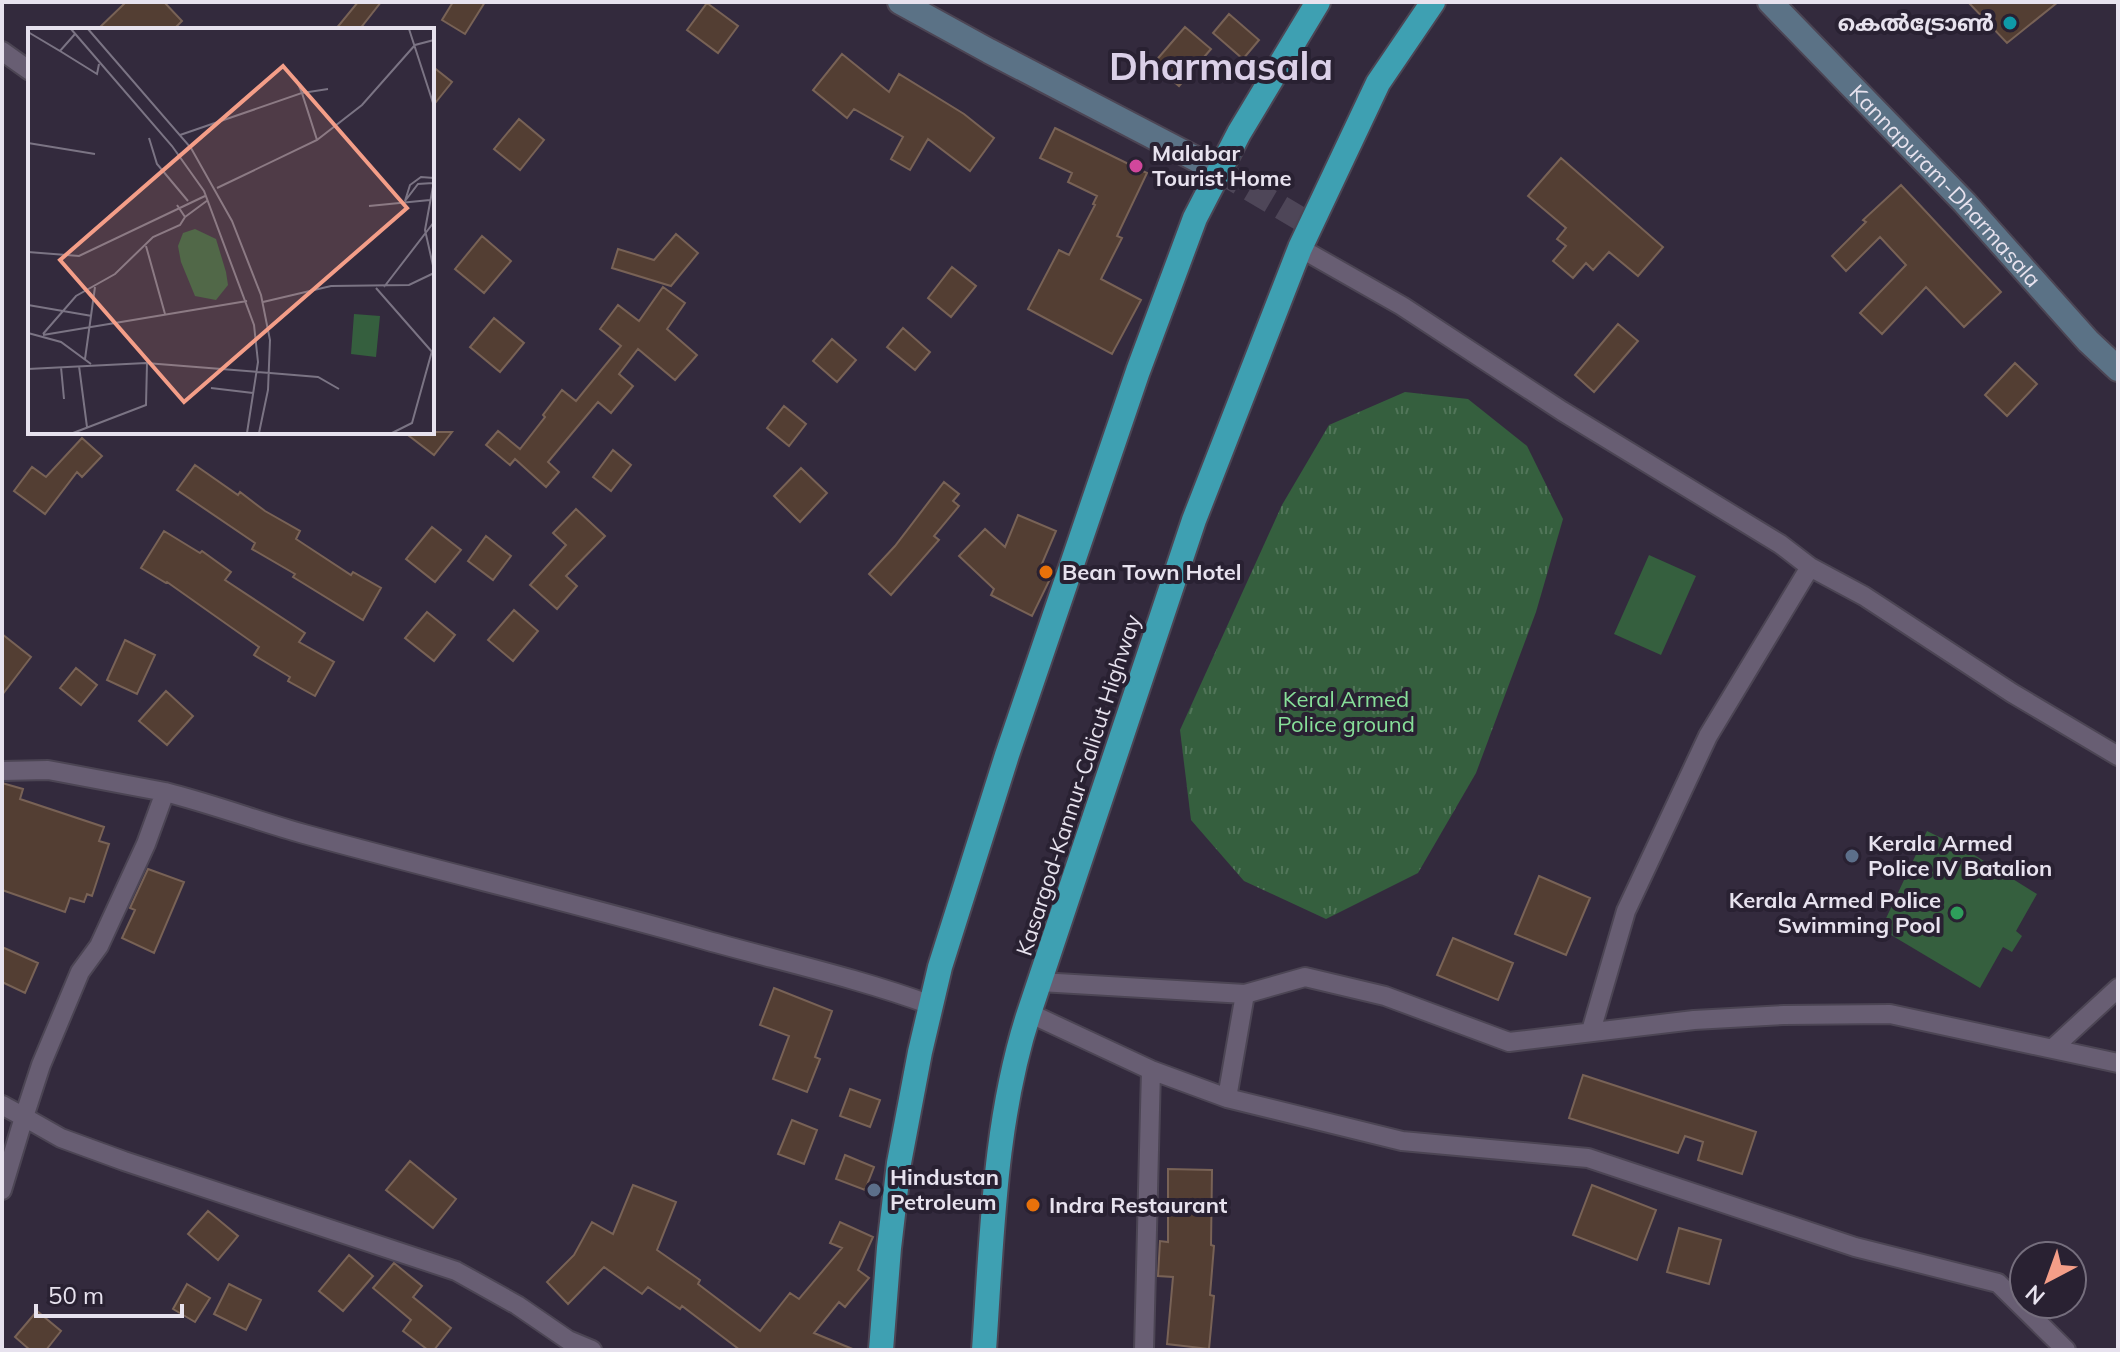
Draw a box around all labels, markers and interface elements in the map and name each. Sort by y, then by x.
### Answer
place label: കെൽട്രോൺ [1838,9,1994,37]
marker: കെൽട്രോൺ [2001,14,2019,32]
inset map [28,28,434,434]
district label: Dharmasala [1109,42,1333,90]
street label: Kannapuram-Dharmasala [1844,79,2047,293]
place label: Malabar Tourist Home [1152,139,1292,192]
marker: Malabar Tourist Home [1127,157,1145,175]
place label: Bean Town Hotel [1062,558,1242,586]
marker: Bean Town Hotel [1037,563,1055,581]
street label: Kasargod-Kannur-Calicut Highway [1009,610,1147,959]
park label: Keral Armed Police ground [1277,685,1415,738]
place label: Kerala Armed Police IV Batalion [1868,829,2052,882]
marker: Kerala Armed Police IV Batalion [1843,847,1861,865]
place label: Kerala Armed Police Swimming Pool [1729,886,1941,939]
marker: Kerala Armed Police Swimming Pool [1948,904,1966,922]
place label: Hindustan Petroleum [890,1163,999,1216]
marker: Hindustan Petroleum [865,1181,883,1199]
place label: Indra Restaurant [1049,1191,1227,1219]
marker: Indra Restaurant [1024,1196,1042,1214]
north arrow [2008,1240,2088,1320]
scale bar [36,1268,182,1318]
text: N [2019,1279,2050,1311]
text: 50 m [48,1280,104,1310]

